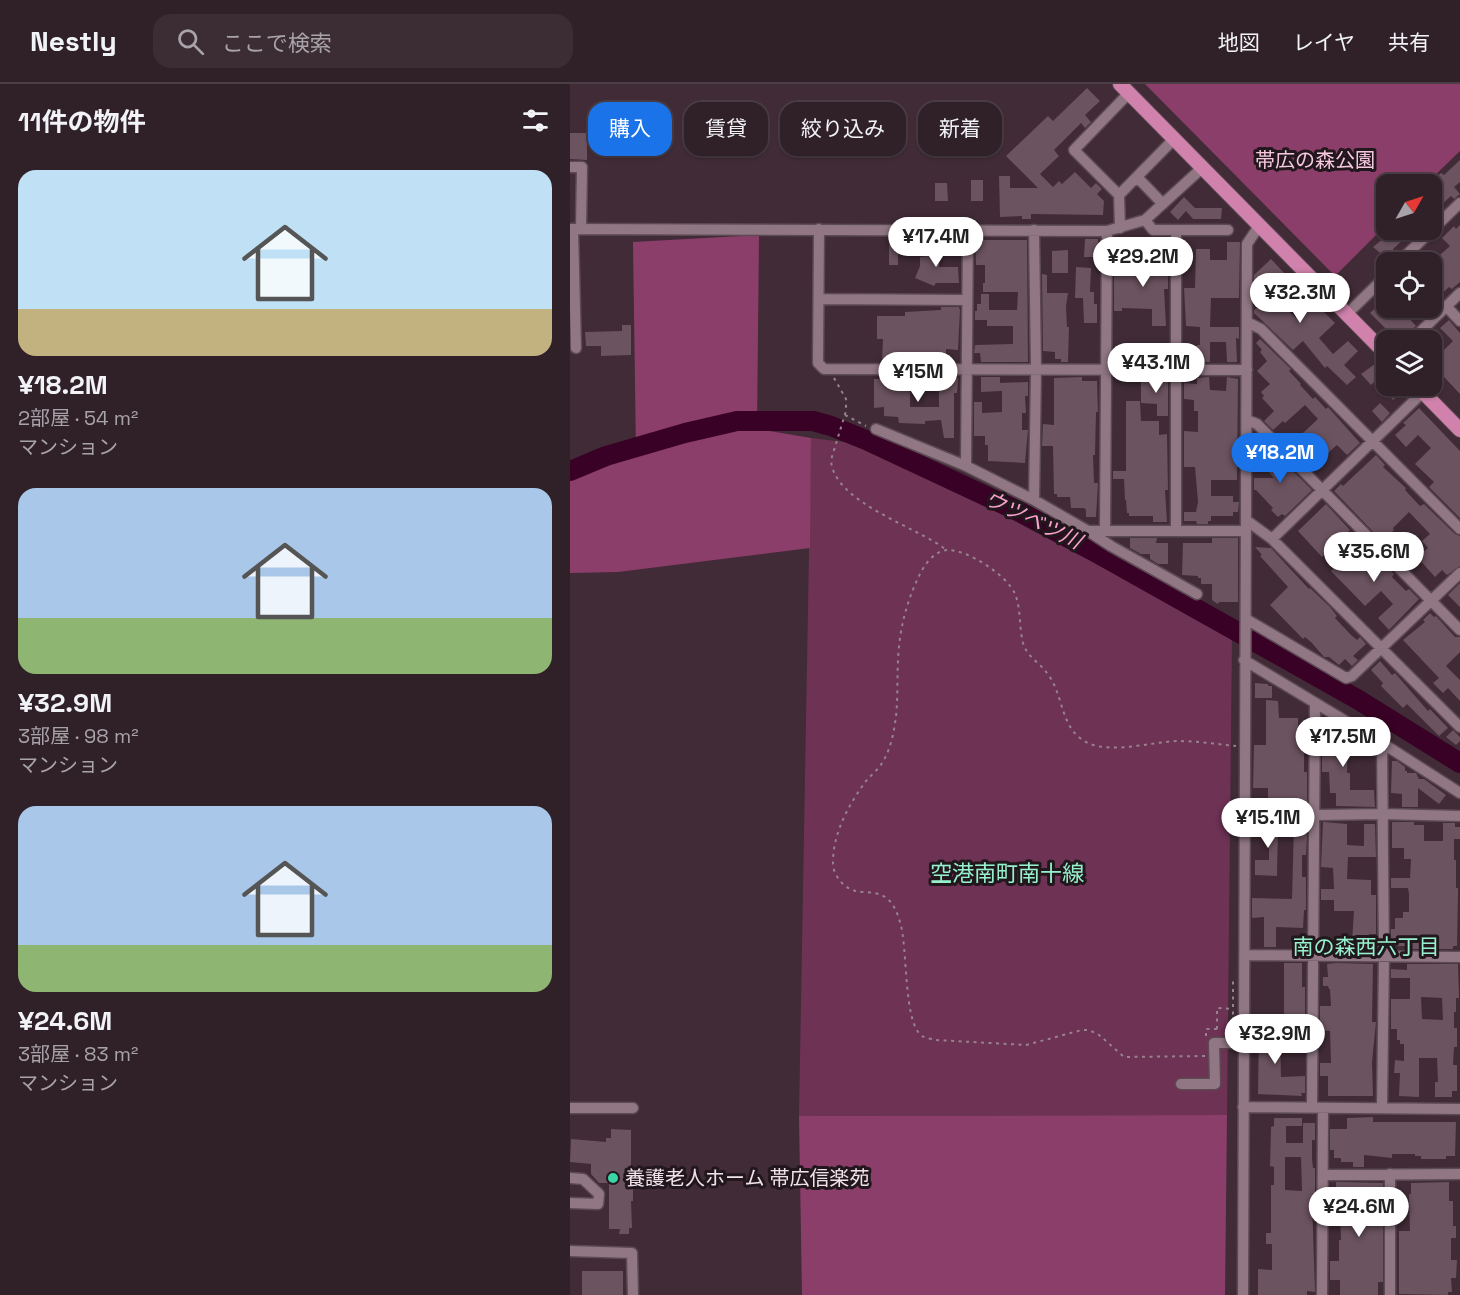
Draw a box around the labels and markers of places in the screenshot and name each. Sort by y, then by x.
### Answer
pin: ¥17.4M [887,217,985,268]
pin: ¥29.2M [1094,237,1192,288]
pin: ¥32.3M [1251,273,1349,324]
pin: ¥43.1M [1107,343,1205,394]
pin: ¥15M [882,352,954,403]
pin: ¥18.2M [1231,433,1329,484]
pin: ¥35.6M [1325,532,1423,583]
pin: ¥17.5M [1294,717,1392,768]
pin: ¥15.1M [1219,798,1317,849]
pin: ¥32.9M [1226,1014,1324,1065]
place label: 養護老人ホーム 帯広信楽苑 [625,1165,870,1191]
marker: 養護老人ホーム 帯広信楽苑 [606,1171,620,1185]
pin: ¥24.6M [1310,1187,1408,1238]

